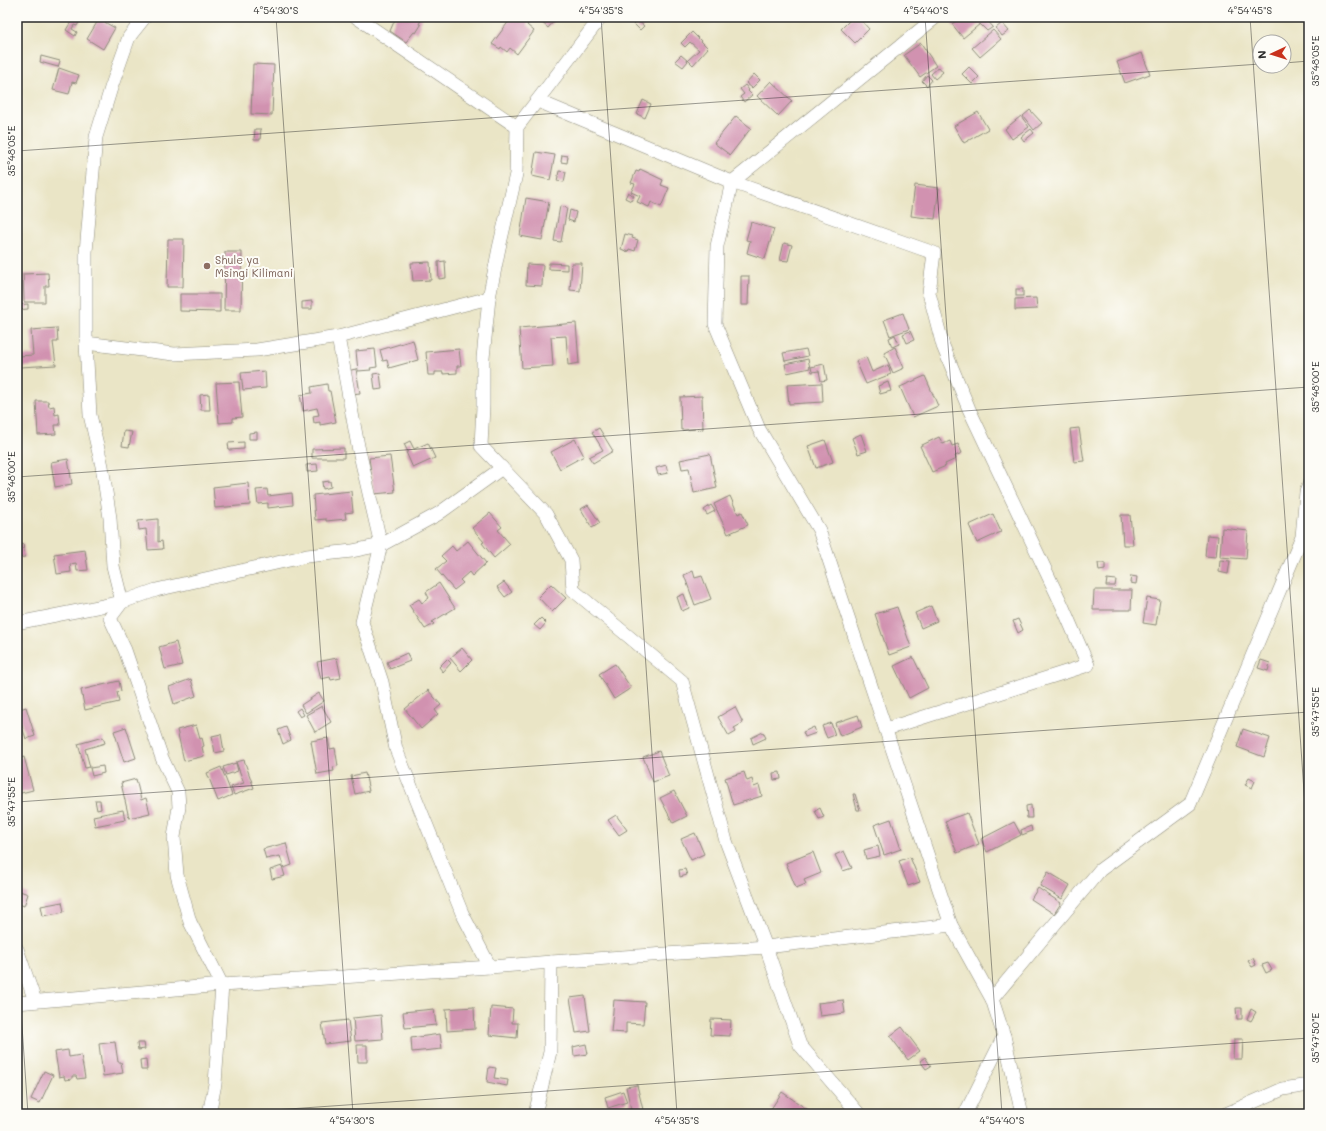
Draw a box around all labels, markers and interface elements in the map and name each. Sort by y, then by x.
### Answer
text: 4°54'30"S [254,3,299,17]
text: 4°54'35"S [579,3,624,17]
text: 4°54'40"S [904,3,949,17]
text: 4°54'45"S [1228,3,1273,17]
north arrow [1252,34,1292,74]
text: 35°48'05"E [1308,35,1322,86]
text: N [1254,50,1269,59]
text: 35°48'05"E [4,125,18,176]
place label: Shule ya Msingi Kilimani [215,252,293,280]
marker: Shule ya Msingi Kilimani [202,261,212,271]
text: 35°48'00"E [1308,361,1322,413]
text: 35°48'00"E [4,451,18,503]
text: 35°47'55"E [1308,687,1322,737]
text: 35°47'55"E [4,777,18,827]
text: 35°47'50"E [1308,1013,1322,1063]
text: 4°54'30"S [330,1113,375,1127]
text: 4°54'35"S [655,1113,700,1127]
text: 4°54'40"S [980,1113,1025,1127]

